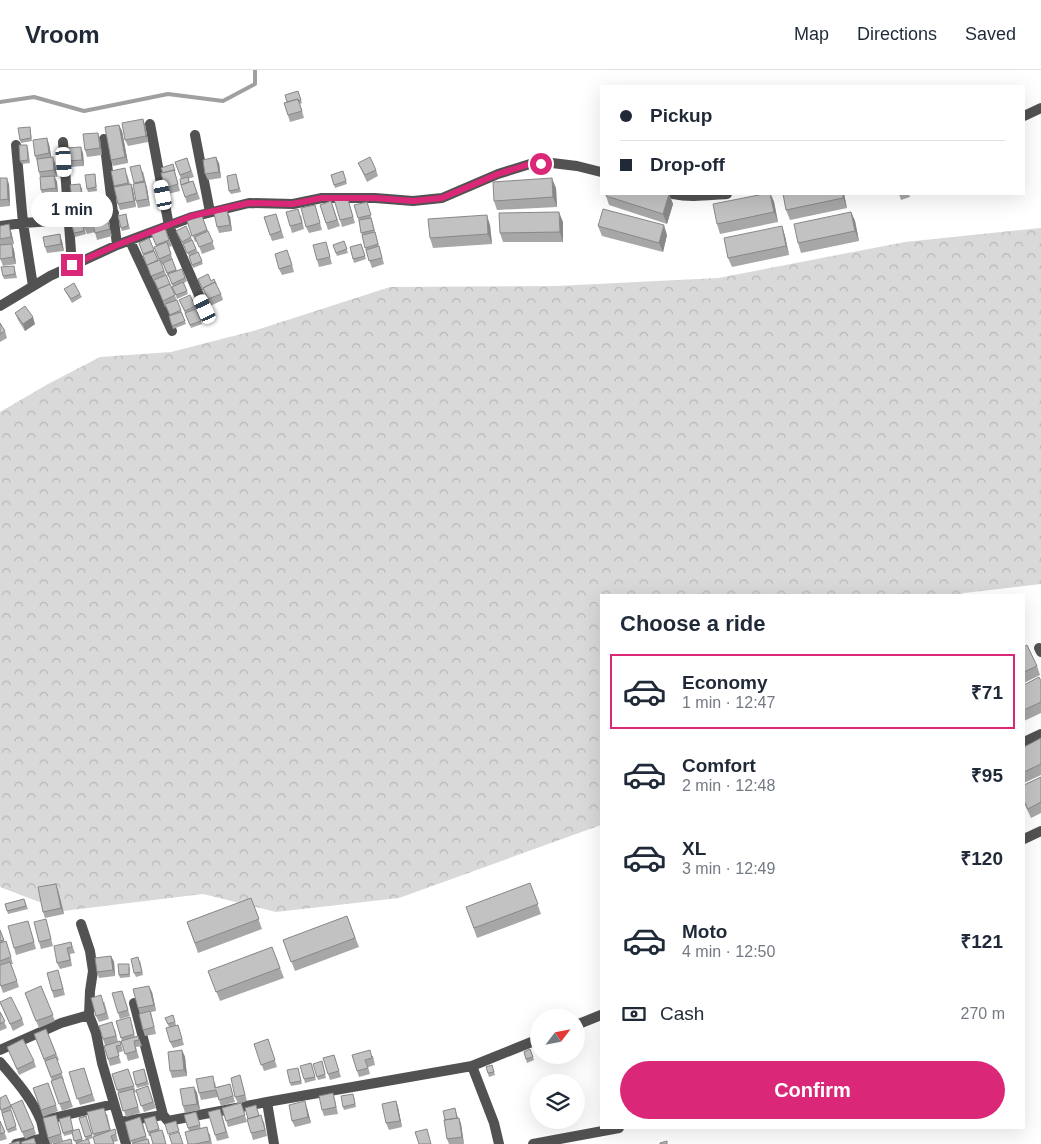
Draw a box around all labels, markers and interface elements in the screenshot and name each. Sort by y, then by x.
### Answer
text: Vroom [25,21,100,48]
text: Map [794,24,829,44]
text: Directions [857,24,937,44]
text: Saved [965,24,1016,44]
text: Pickup [650,105,712,126]
car [55,147,72,177]
route start [530,153,552,175]
text: Drop-off [650,154,725,175]
car [152,179,173,211]
callout: 1 min [31,192,113,228]
text: 1 min [51,201,93,218]
route end [61,254,83,276]
car [191,292,218,326]
text: Choose a ride [620,611,765,636]
icon: car [622,669,667,714]
text: Economy [682,672,768,693]
text: ₹71 [971,682,1003,703]
text: 1 min · 12:47 [682,694,775,711]
icon: car [622,752,667,797]
text: Comfort [682,755,756,776]
text: ₹95 [971,765,1003,786]
text: 2 min · 12:48 [682,777,775,794]
icon: car [622,835,667,880]
text: XL [682,838,706,859]
text: ₹120 [960,848,1003,869]
text: 3 min · 12:49 [682,860,775,877]
icon: car [622,918,667,963]
text: Moto [682,921,727,942]
text: ₹121 [960,931,1003,952]
text: 4 min · 12:50 [682,943,775,960]
icon: cash [620,1000,648,1028]
text: Cash [660,1003,704,1024]
text: 270 m [961,1005,1005,1022]
north arrow [530,1009,585,1064]
map controls [530,1009,585,1129]
button: Confirm [620,1061,1005,1119]
button: layers [530,1074,585,1129]

